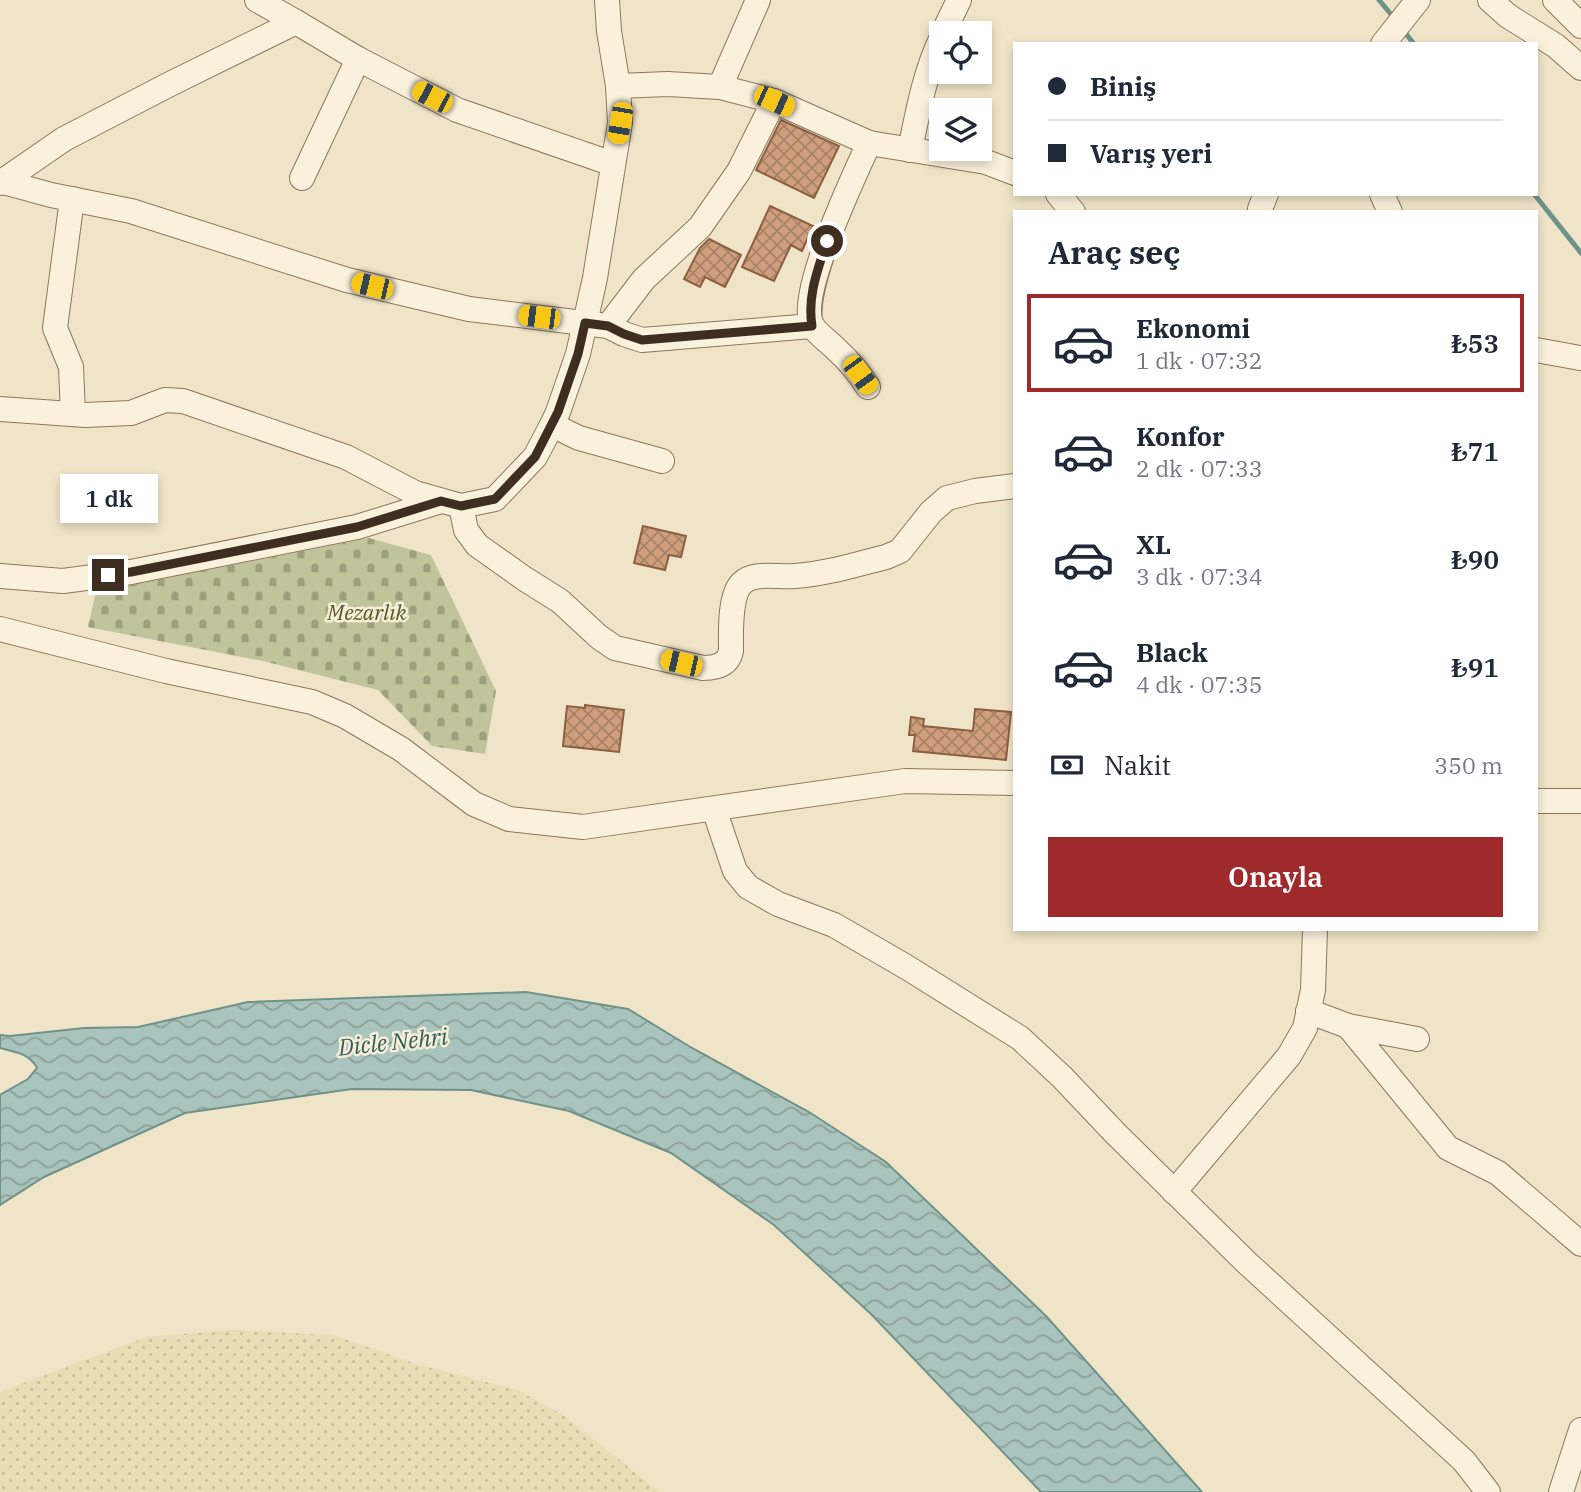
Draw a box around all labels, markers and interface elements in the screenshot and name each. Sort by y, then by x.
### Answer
map controls [929,21,992,161]
button: locate [929,21,992,84]
text: Biniş [1090,69,1156,103]
car [409,78,456,116]
car [751,83,798,119]
button: layers [929,98,992,161]
car [607,100,634,146]
text: Varış yeri [1090,136,1212,170]
route start [811,225,843,257]
text: Araç seç [1048,231,1180,273]
car [350,271,395,301]
car [517,304,562,330]
text: Ekonomi [1136,311,1250,345]
icon: car [1052,312,1115,375]
text: ₺53 [1451,326,1499,360]
text: 1 dk · 07:32 [1136,345,1263,375]
car [840,352,881,398]
text: Konfor [1136,419,1225,453]
icon: car [1052,420,1115,483]
text: ₺71 [1451,434,1499,468]
text: 2 dk · 07:33 [1136,453,1263,483]
callout: 1 dk [59,474,157,522]
text: 1 dk [85,483,133,513]
text: XL [1136,527,1171,561]
icon: car [1052,528,1115,591]
text: ₺90 [1451,542,1499,576]
route end [92,559,124,591]
text: 3 dk · 07:34 [1136,561,1263,591]
park label: Mezarlık [326,598,408,626]
text: Black [1136,635,1208,669]
icon: car [1052,636,1115,699]
car [659,648,704,678]
text: ₺91 [1451,650,1499,684]
text: 4 dk · 07:35 [1136,669,1263,699]
icon: cash [1048,746,1086,784]
text: Nakit [1104,748,1171,782]
text: 350 m [1434,750,1503,780]
button: Onayla [1048,837,1503,917]
water label: Dicle Nehri [336,1020,449,1062]

